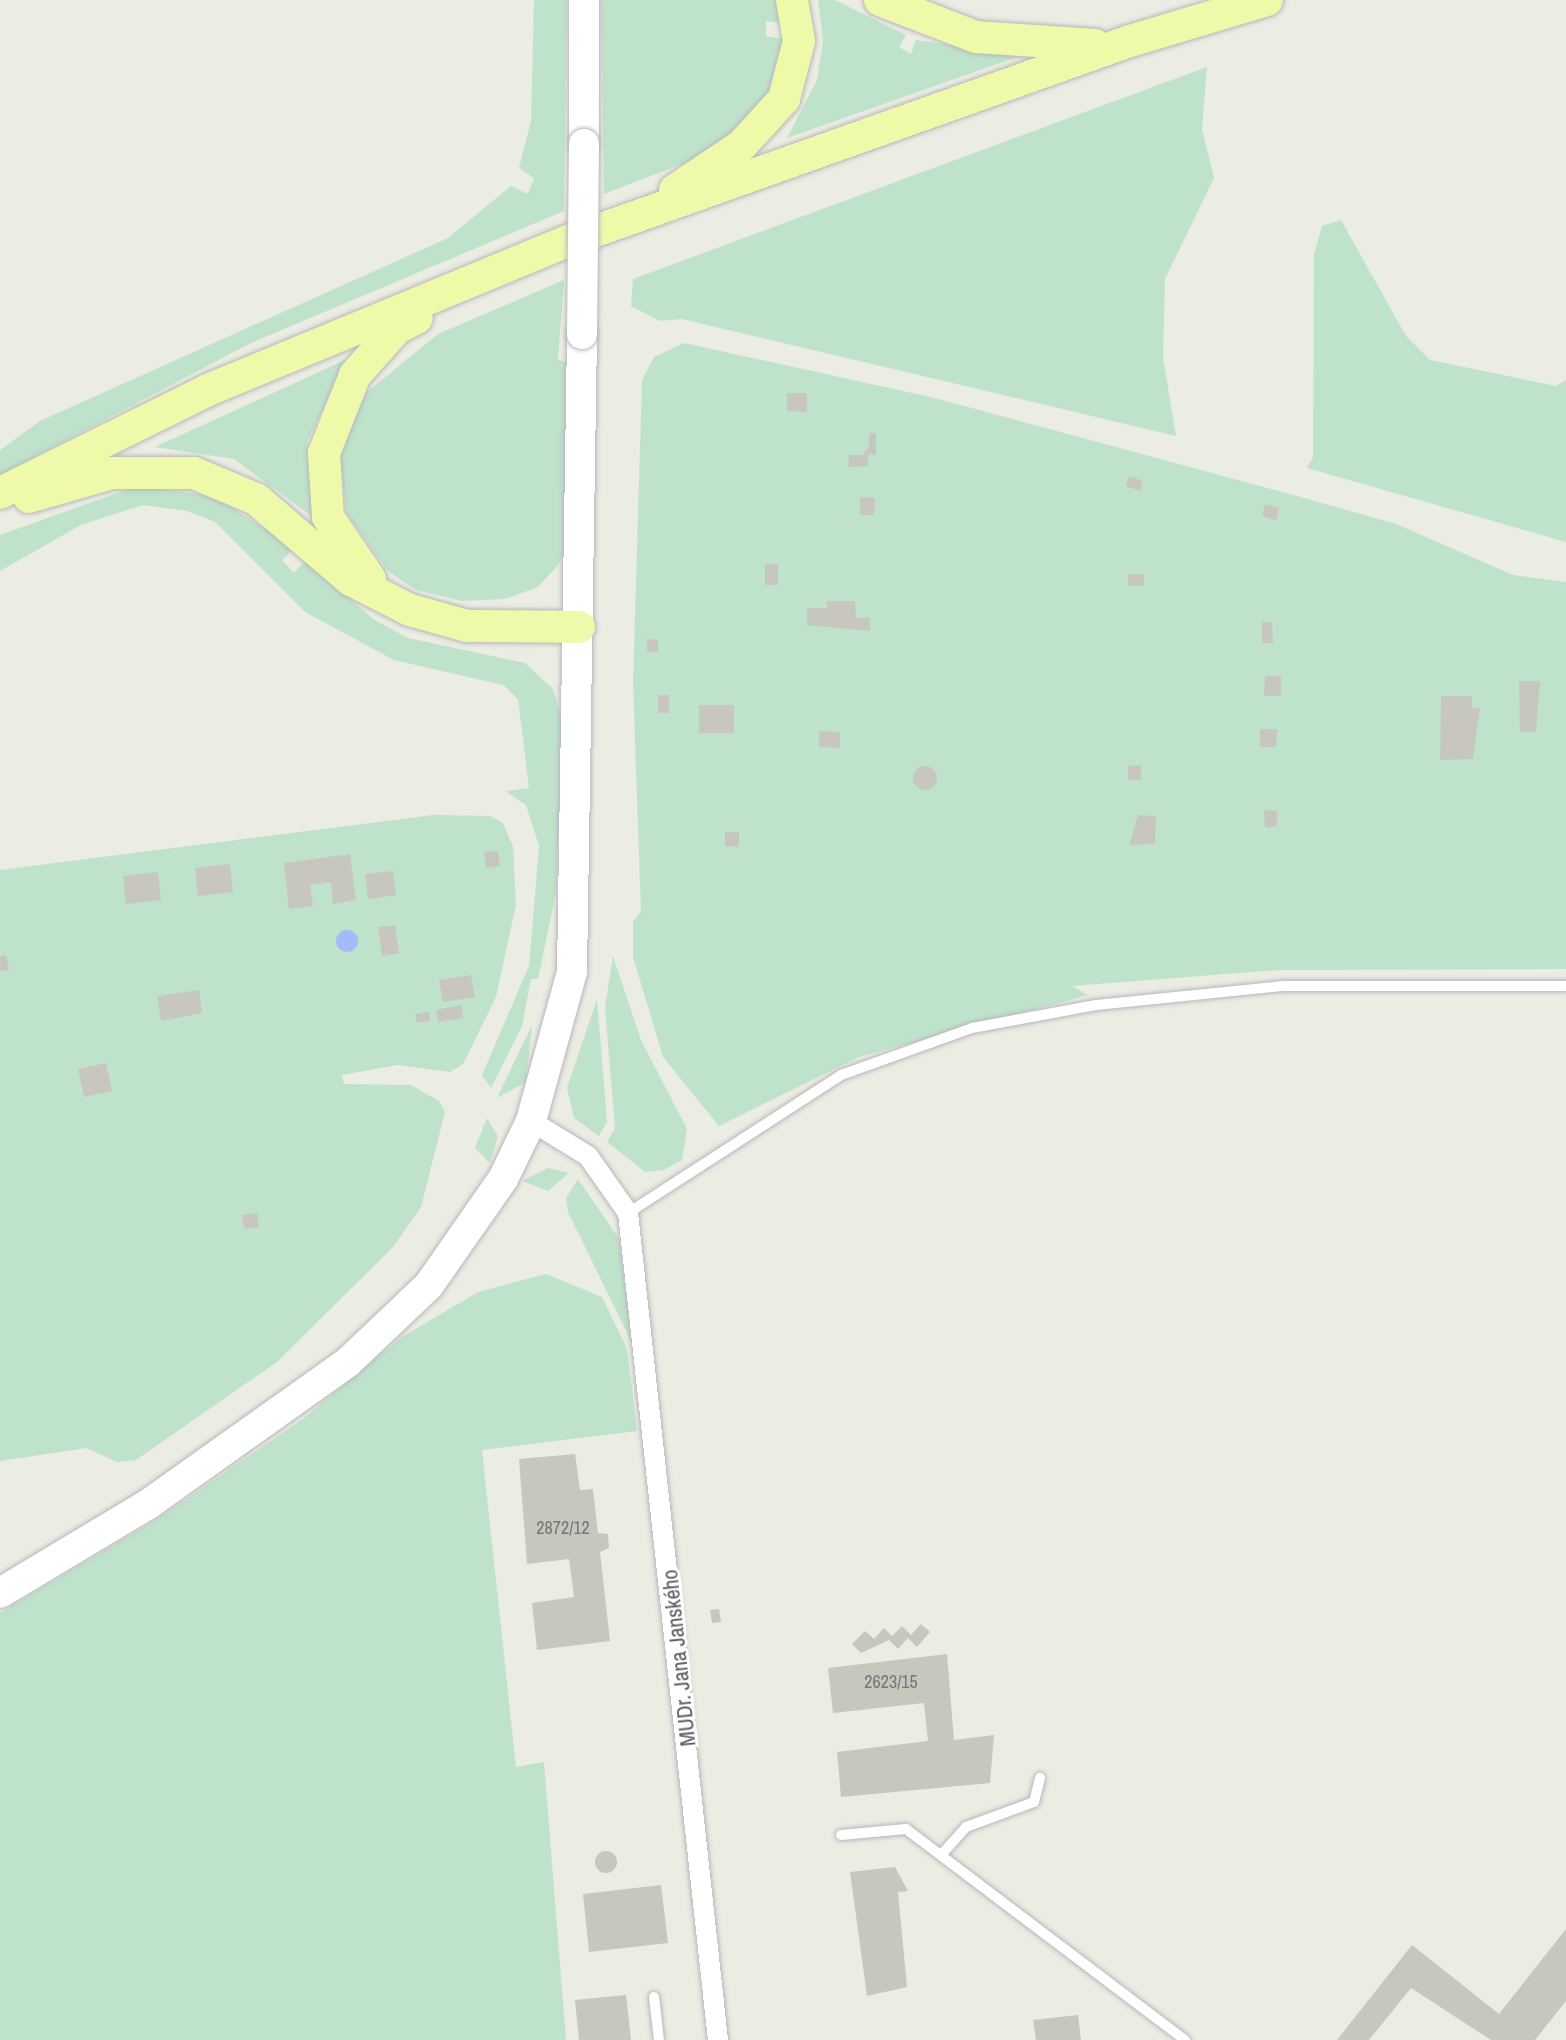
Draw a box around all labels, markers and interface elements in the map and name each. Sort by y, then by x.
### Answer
house number: 2872/12 [536,1517,590,1539]
street label: MUDr. Jana Janského [657,1568,701,1748]
house number: 2623/15 [864,1671,918,1693]

